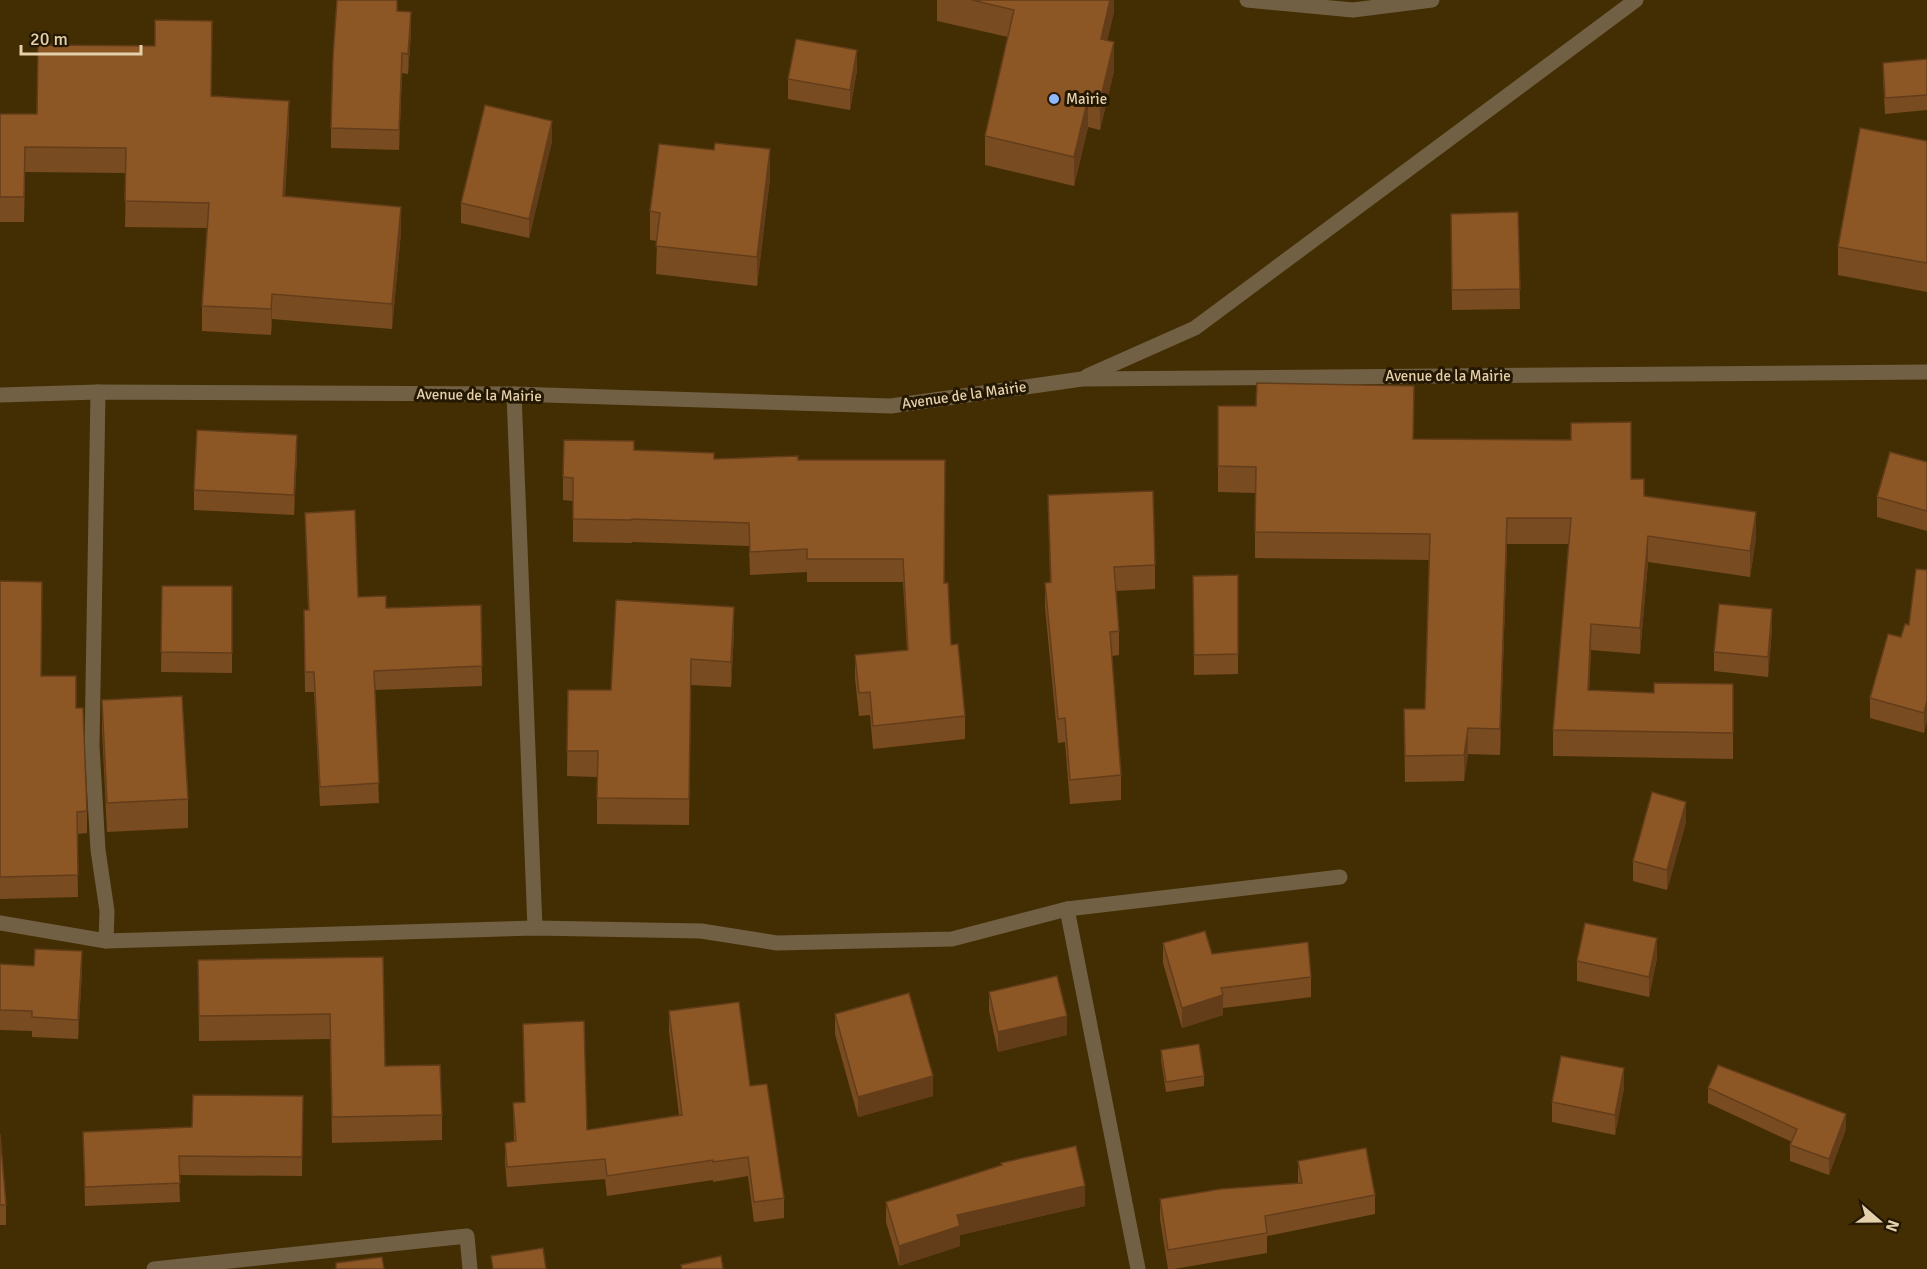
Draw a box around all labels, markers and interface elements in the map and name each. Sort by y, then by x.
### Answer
scale bar [21,18,141,56]
text: 20 m [30,28,68,50]
place label: Mairie [1066,90,1107,108]
marker: Mairie [1047,92,1061,106]
street label: Avenue de la Mairie [1385,367,1511,385]
street label: Avenue de la Mairie [901,377,1027,413]
street label: Avenue de la Mairie [416,385,542,405]
north arrow [1849,1191,1909,1251]
text: N [1881,1217,1903,1234]

